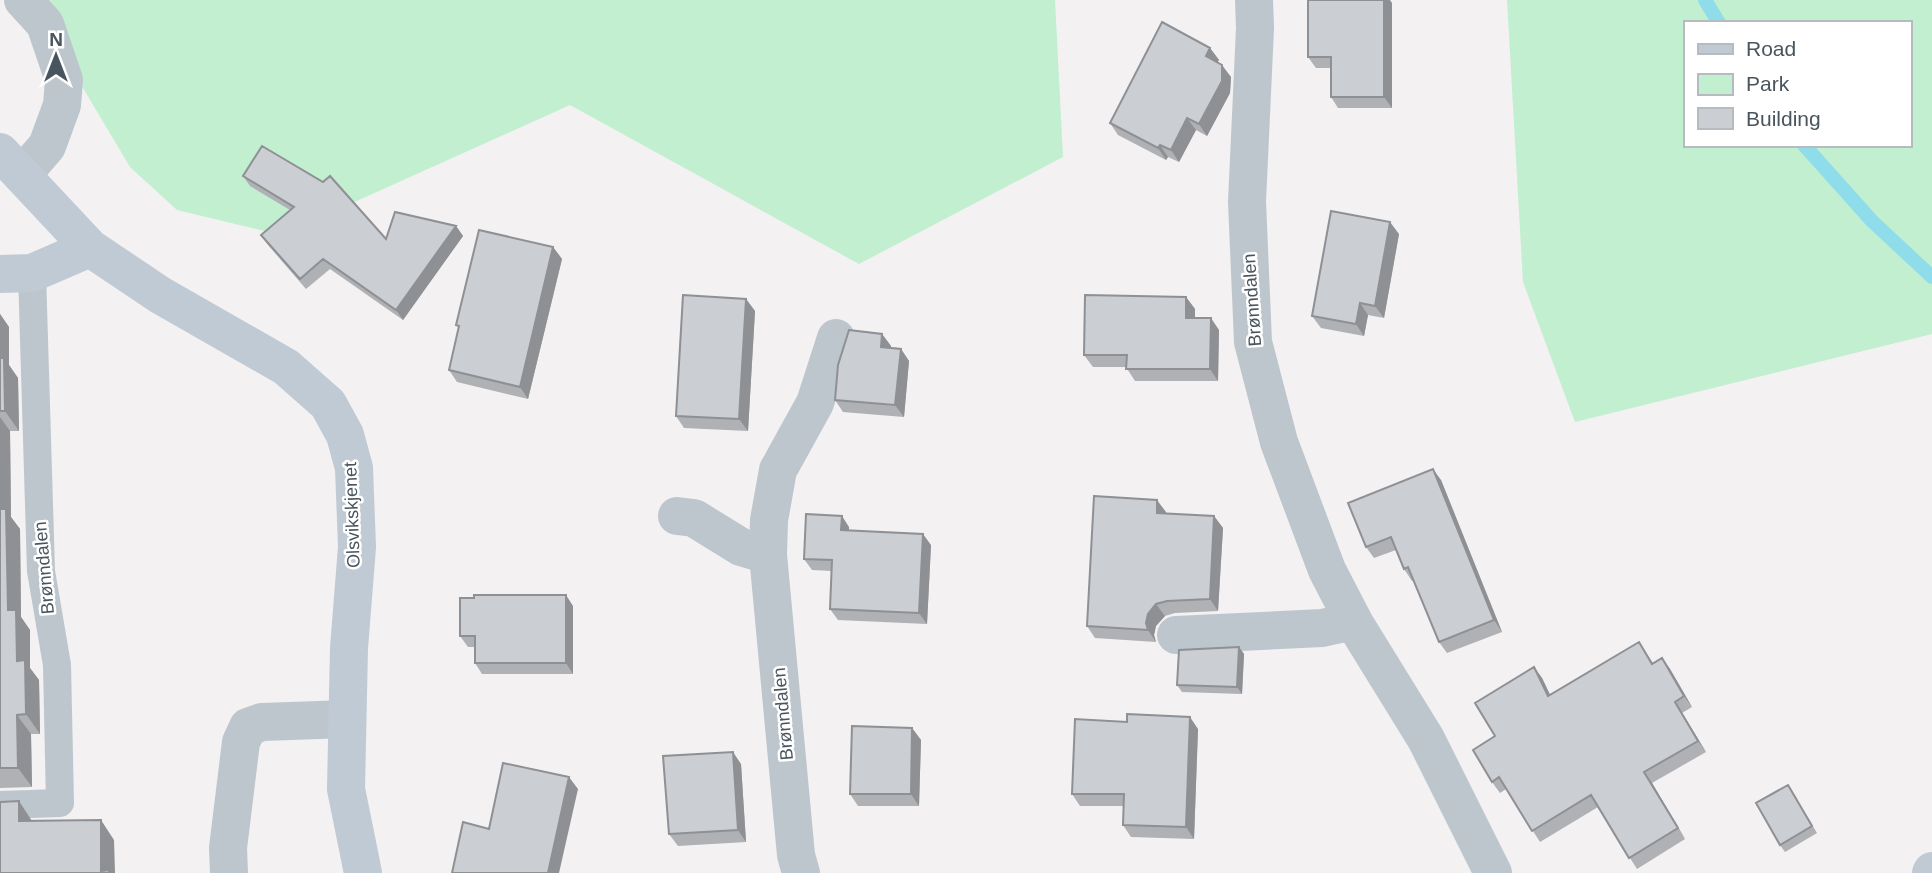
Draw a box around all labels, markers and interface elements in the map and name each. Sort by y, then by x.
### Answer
north arrow [21,21,91,91]
legend [1684,21,1911,147]
text: N [49,29,63,50]
text: Road [1746,37,1796,60]
text: Park [1746,72,1790,95]
text: Building [1746,107,1821,130]
street label: Brønndalen [1239,253,1265,347]
street label: Olsvikskjenet [340,462,364,568]
street label: Brønndalen [30,521,58,615]
street label: Brønndalen [769,667,797,761]

